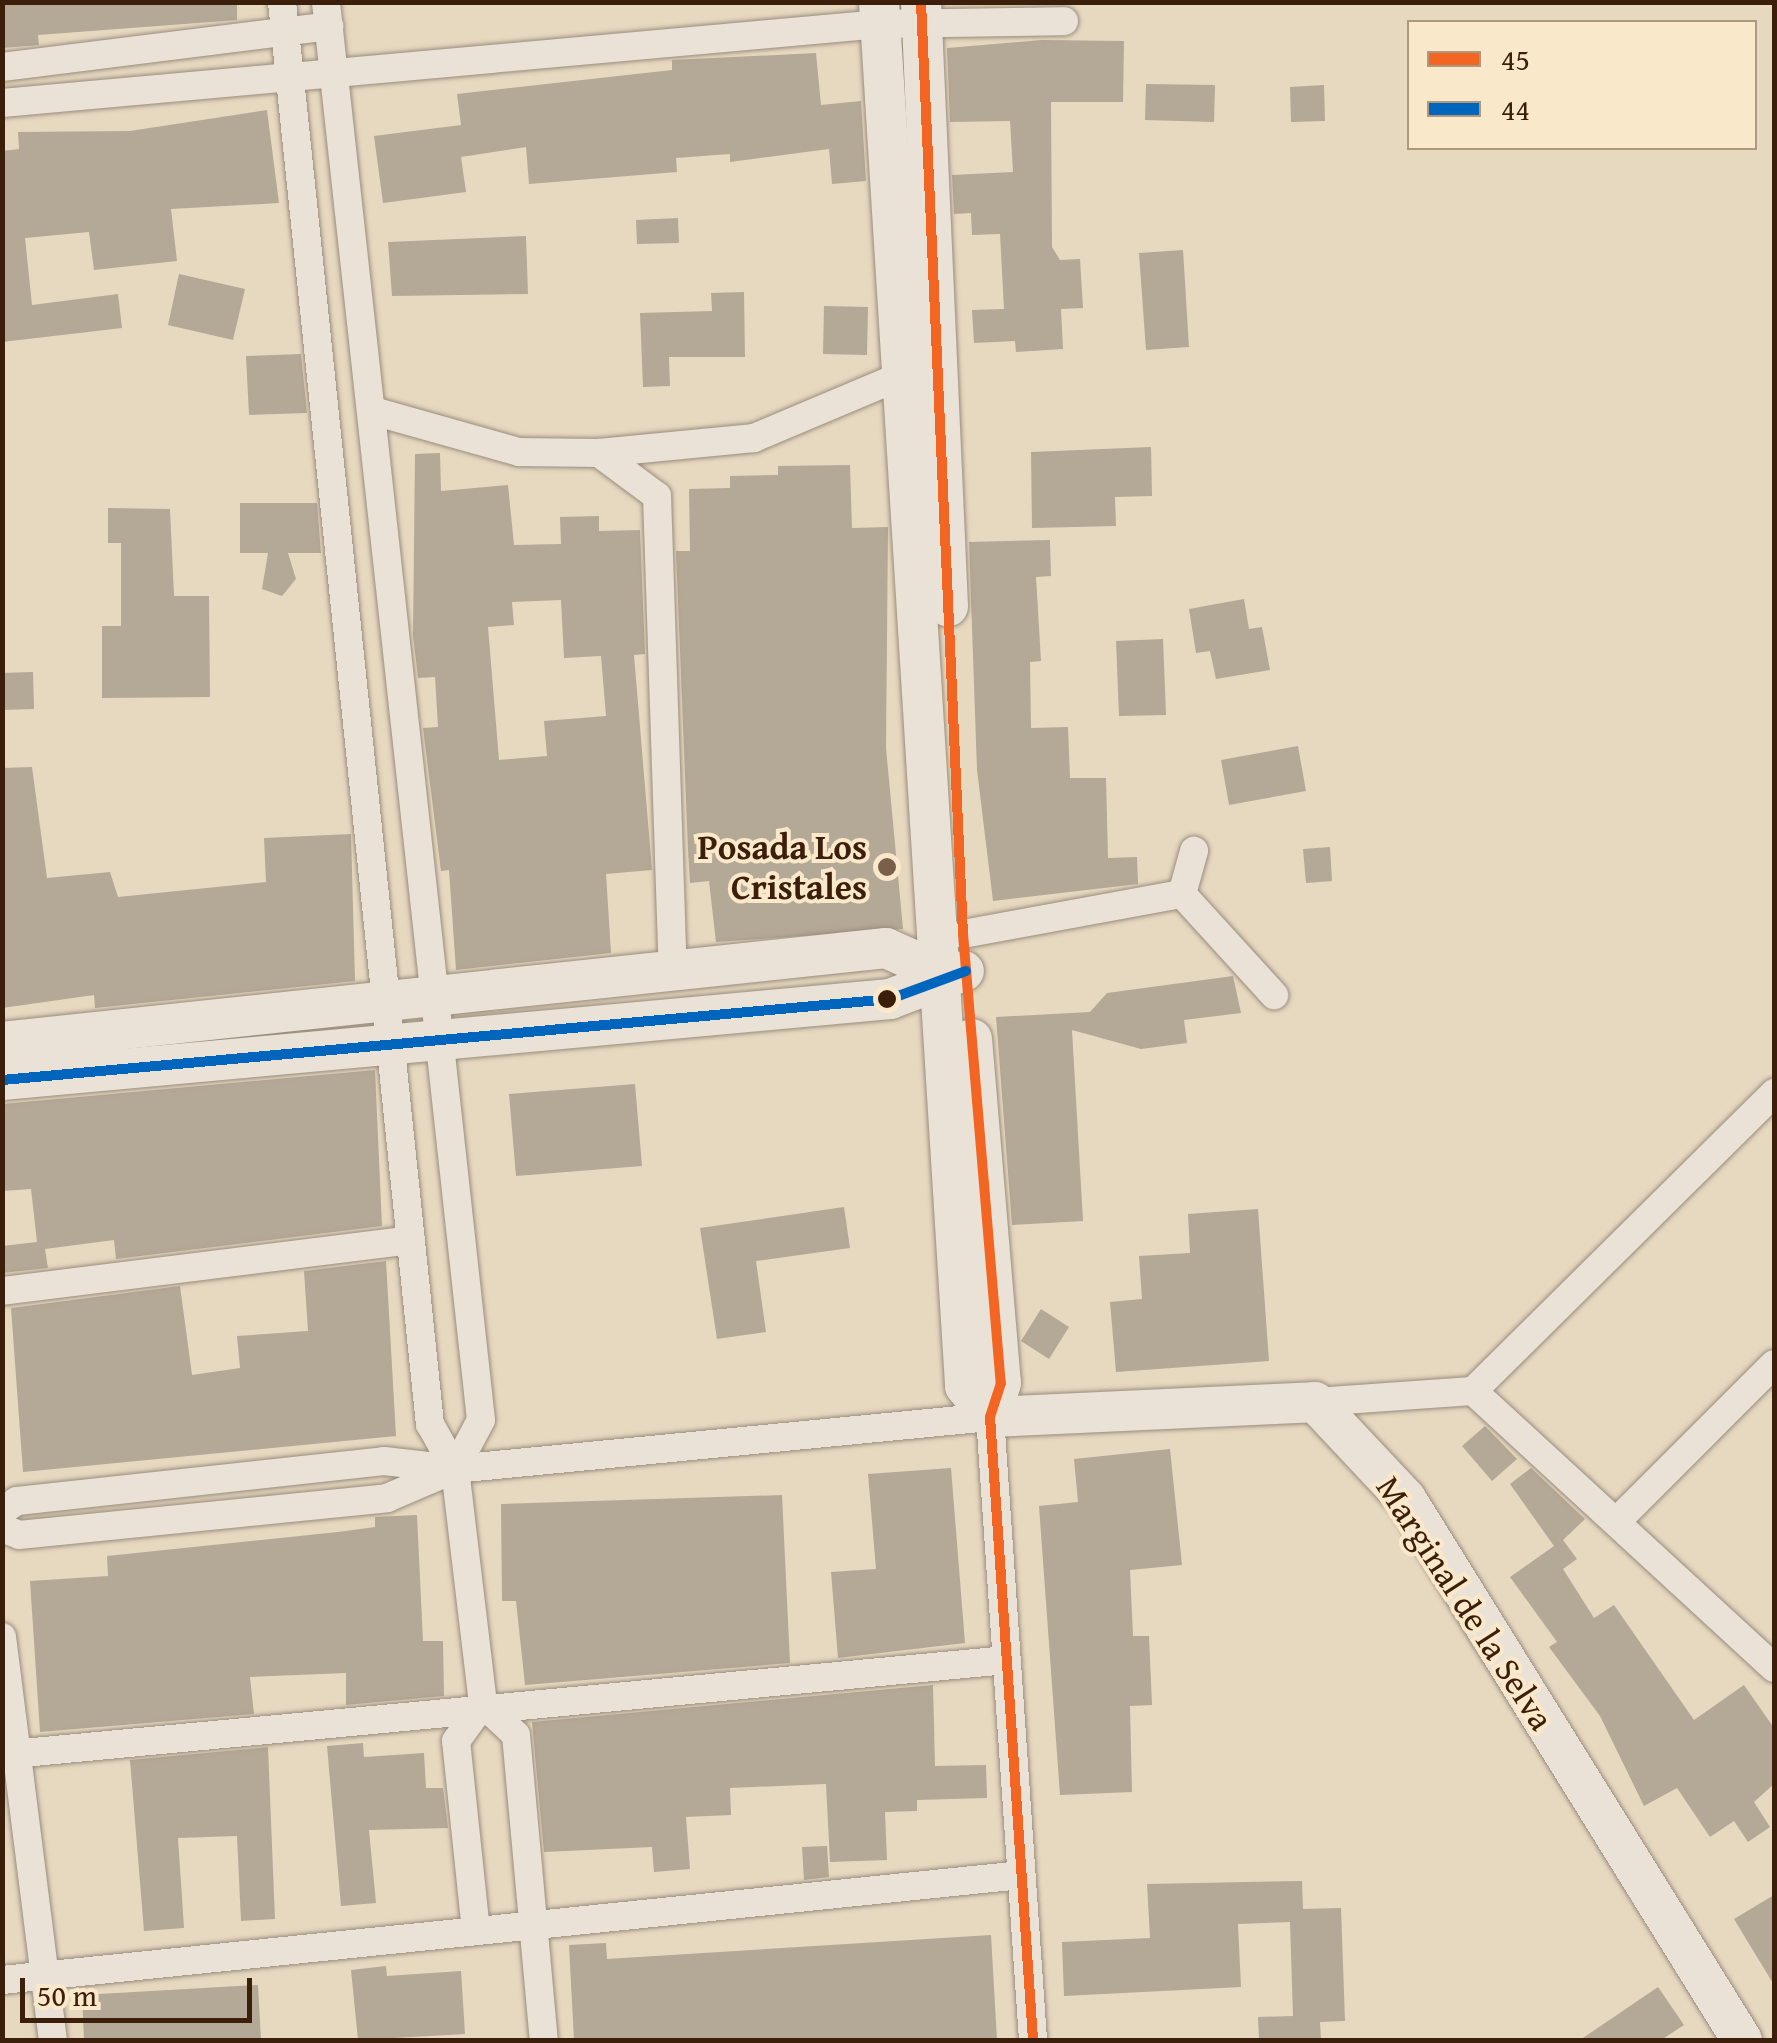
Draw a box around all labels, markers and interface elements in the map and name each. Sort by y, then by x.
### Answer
legend [1407,20,1757,150]
text: 45 [1501,37,1530,81]
text: 44 [1501,87,1530,131]
place label: Posada Los Cristales [697,826,867,908]
marker: Posada Los Cristales [876,856,898,878]
unlabelled marker [877,989,897,1009]
street label: Marginal de la Selva [1367,1468,1563,1738]
scale bar [25,1958,258,2020]
text: 50 m [37,1973,97,2017]

